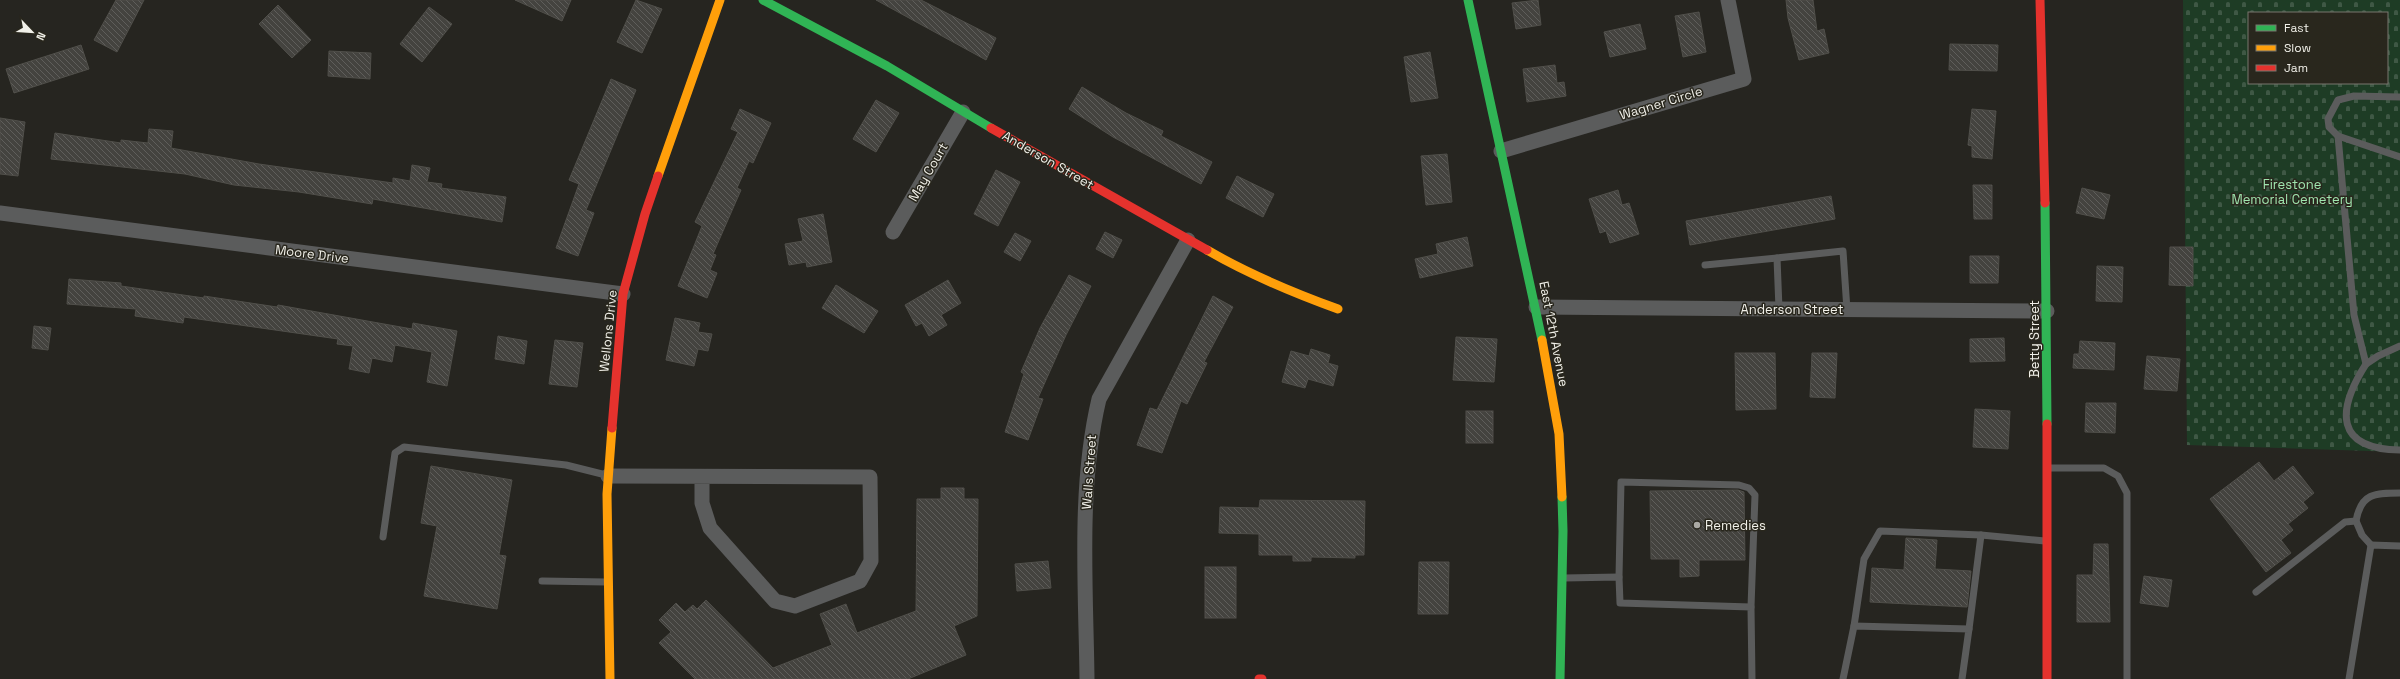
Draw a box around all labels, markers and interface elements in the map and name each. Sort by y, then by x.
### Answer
north arrow [12,12,52,52]
legend [2248,12,2388,84]
text: Fast [2284,20,2309,36]
text: N [33,30,49,43]
text: Slow [2284,40,2311,56]
text: Jam [2284,60,2308,76]
street label: Wagner Circle [1618,82,1704,124]
street label: Anderson Street [999,127,1097,193]
street label: May Court [904,140,952,204]
park label: Firestone Memorial Cemetery [2231,176,2353,208]
street label: Moore Drive [274,241,350,267]
street label: East 12th Avenue [1535,280,1573,388]
street label: Wellons Drive [595,289,621,373]
street label: Betty Street [2026,300,2043,378]
street label: Anderson Street [1741,301,1843,318]
street label: Walls Street [1078,434,1100,510]
place label: Remedies [1705,517,1766,534]
marker: Remedies [1692,520,1702,530]

